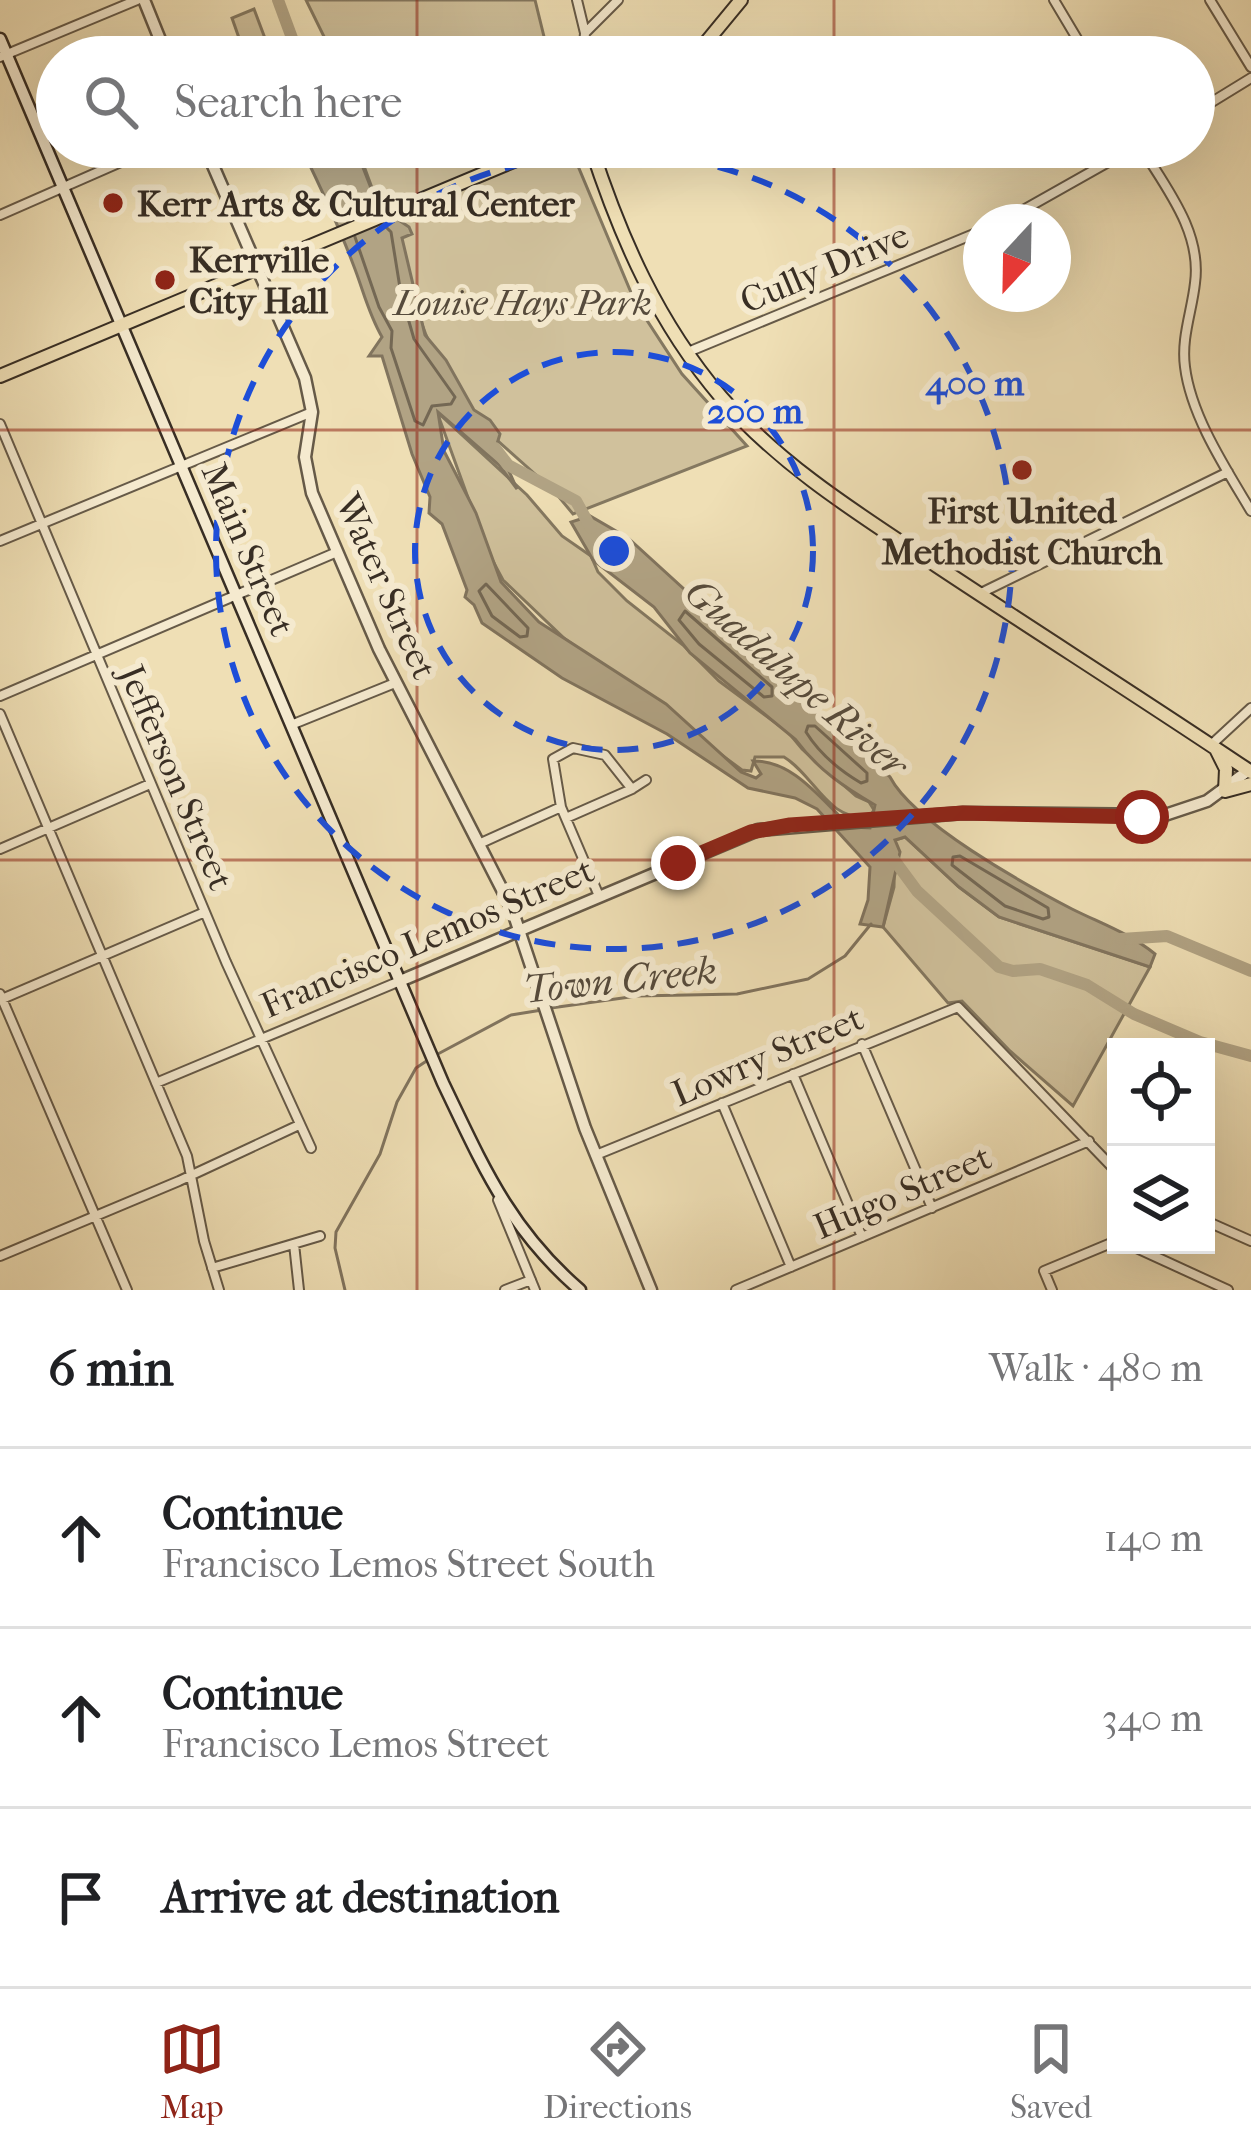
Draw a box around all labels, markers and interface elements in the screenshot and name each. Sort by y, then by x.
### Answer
search box [36,36,1215,168]
icon: search [78,69,144,135]
text: Search here [174,76,402,129]
place label: Kerr Arts & Cultural Center [137,183,575,225]
marker: Kerr Arts & Cultural Center [100,190,126,216]
north arrow [963,204,1071,312]
street label: Cully Drive [734,214,915,322]
place label: Kerrville City Hall [189,239,329,322]
marker: Kerrville City Hall [152,267,178,293]
park label: Louise Hays Park [391,282,652,324]
text: 400 m [925,362,1025,405]
text: 200 m [707,390,804,432]
street label: Main Street [193,457,303,642]
marker: First United Methodist Church [1009,457,1035,483]
street label: Water Street [326,486,446,686]
place label: First United Methodist Church [881,490,1163,573]
centre of rings [593,530,635,572]
water label: Guadalupe River [676,569,919,789]
street label: Jefferson Street [109,656,242,896]
route start [1115,790,1169,844]
route end [651,836,705,890]
street label: Francisco Lemos Street [255,849,600,1027]
water label: Town Creek [521,947,719,1013]
street label: Lowry Street [666,997,869,1115]
map controls [1107,1038,1215,1254]
button: locate [1107,1038,1215,1146]
street label: Hugo Street [807,1136,998,1248]
button: layers [1107,1146,1215,1254]
text: 6 min [48,1338,174,1398]
text: Walk · 480 m [989,1345,1203,1391]
text: Continue [162,1488,343,1541]
icon: ahead [48,1505,114,1571]
text: 140 m [1104,1515,1203,1561]
text: Francisco Lemos Street South [162,1541,655,1587]
text: Continue [162,1668,343,1721]
icon: ahead [48,1685,114,1751]
text: 340 m [1102,1695,1203,1741]
text: Francisco Lemos Street [162,1721,549,1767]
icon: arrive [48,1865,114,1931]
text: Arrive at destination [162,1871,559,1924]
tab: Map [159,2016,225,2127]
tab: Directions [543,2016,692,2127]
tab: Saved [1010,2016,1092,2127]

